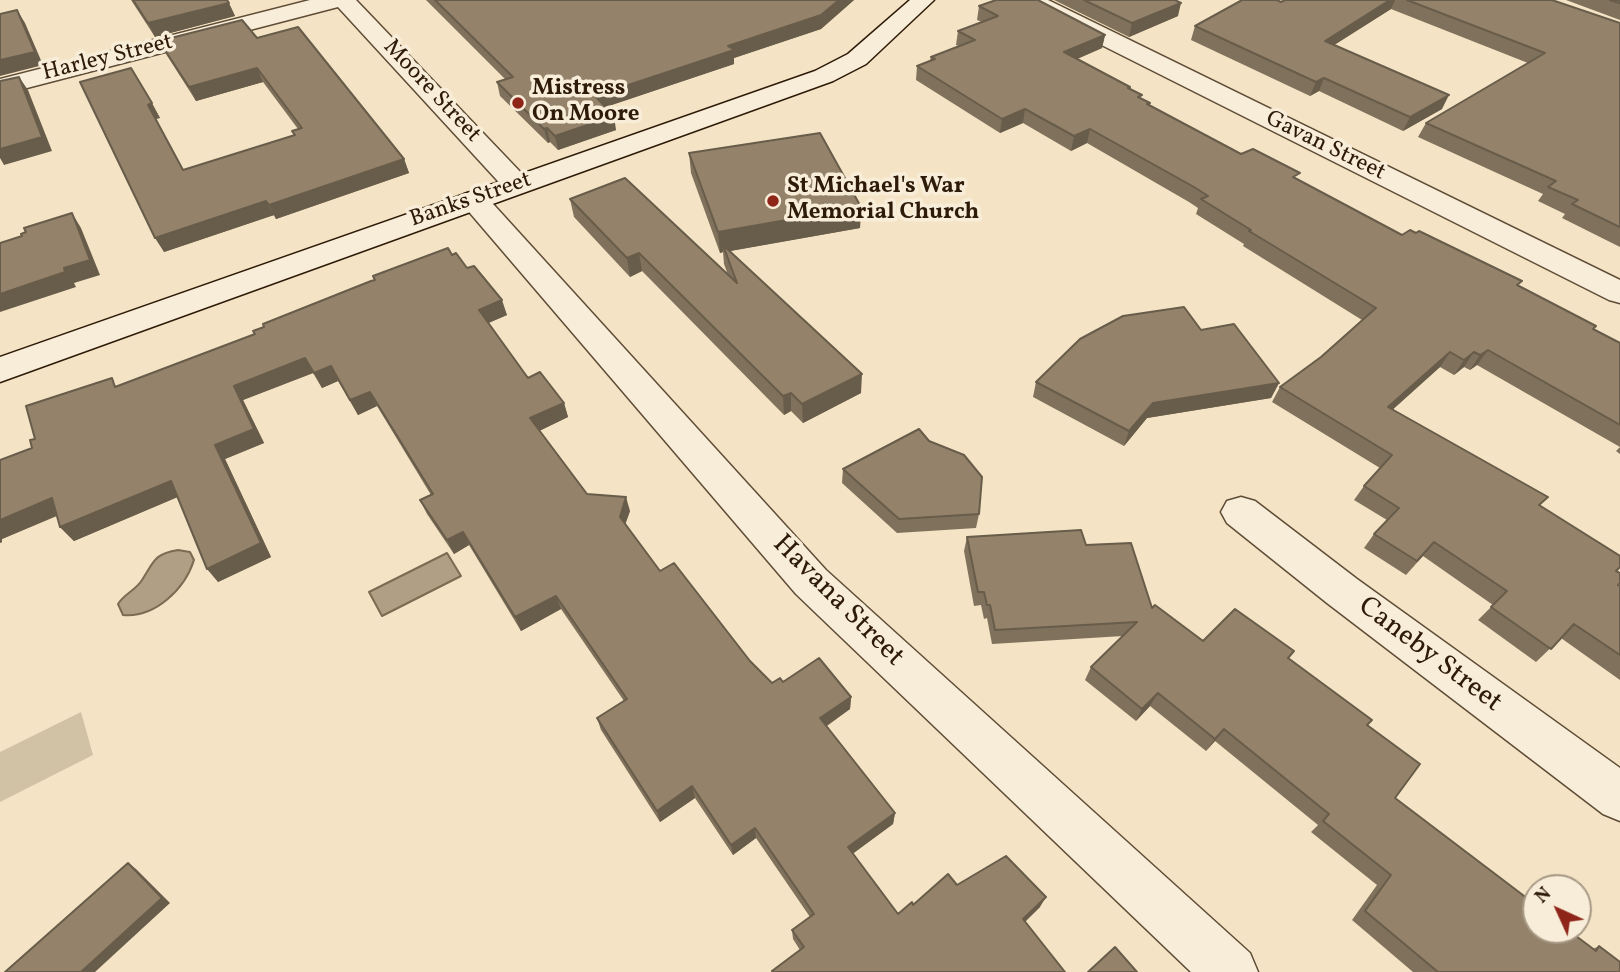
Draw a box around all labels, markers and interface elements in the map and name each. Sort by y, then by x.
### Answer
street label: Harley Street [40,29,176,89]
street label: Moore Street [376,35,486,149]
place label: Mistress On Moore [532,76,640,130]
marker: Mistress On Moore [510,95,526,111]
street label: Gavan Street [1261,106,1389,188]
street label: Banks Street [407,167,535,235]
place label: St Michael's War Memorial Church [787,174,979,228]
marker: St Michael's War Memorial Church [765,193,781,209]
street label: Havana Street [764,529,910,675]
street label: Caneby Street [1350,591,1508,721]
north arrow [1522,874,1592,944]
text: N [1529,882,1558,910]

